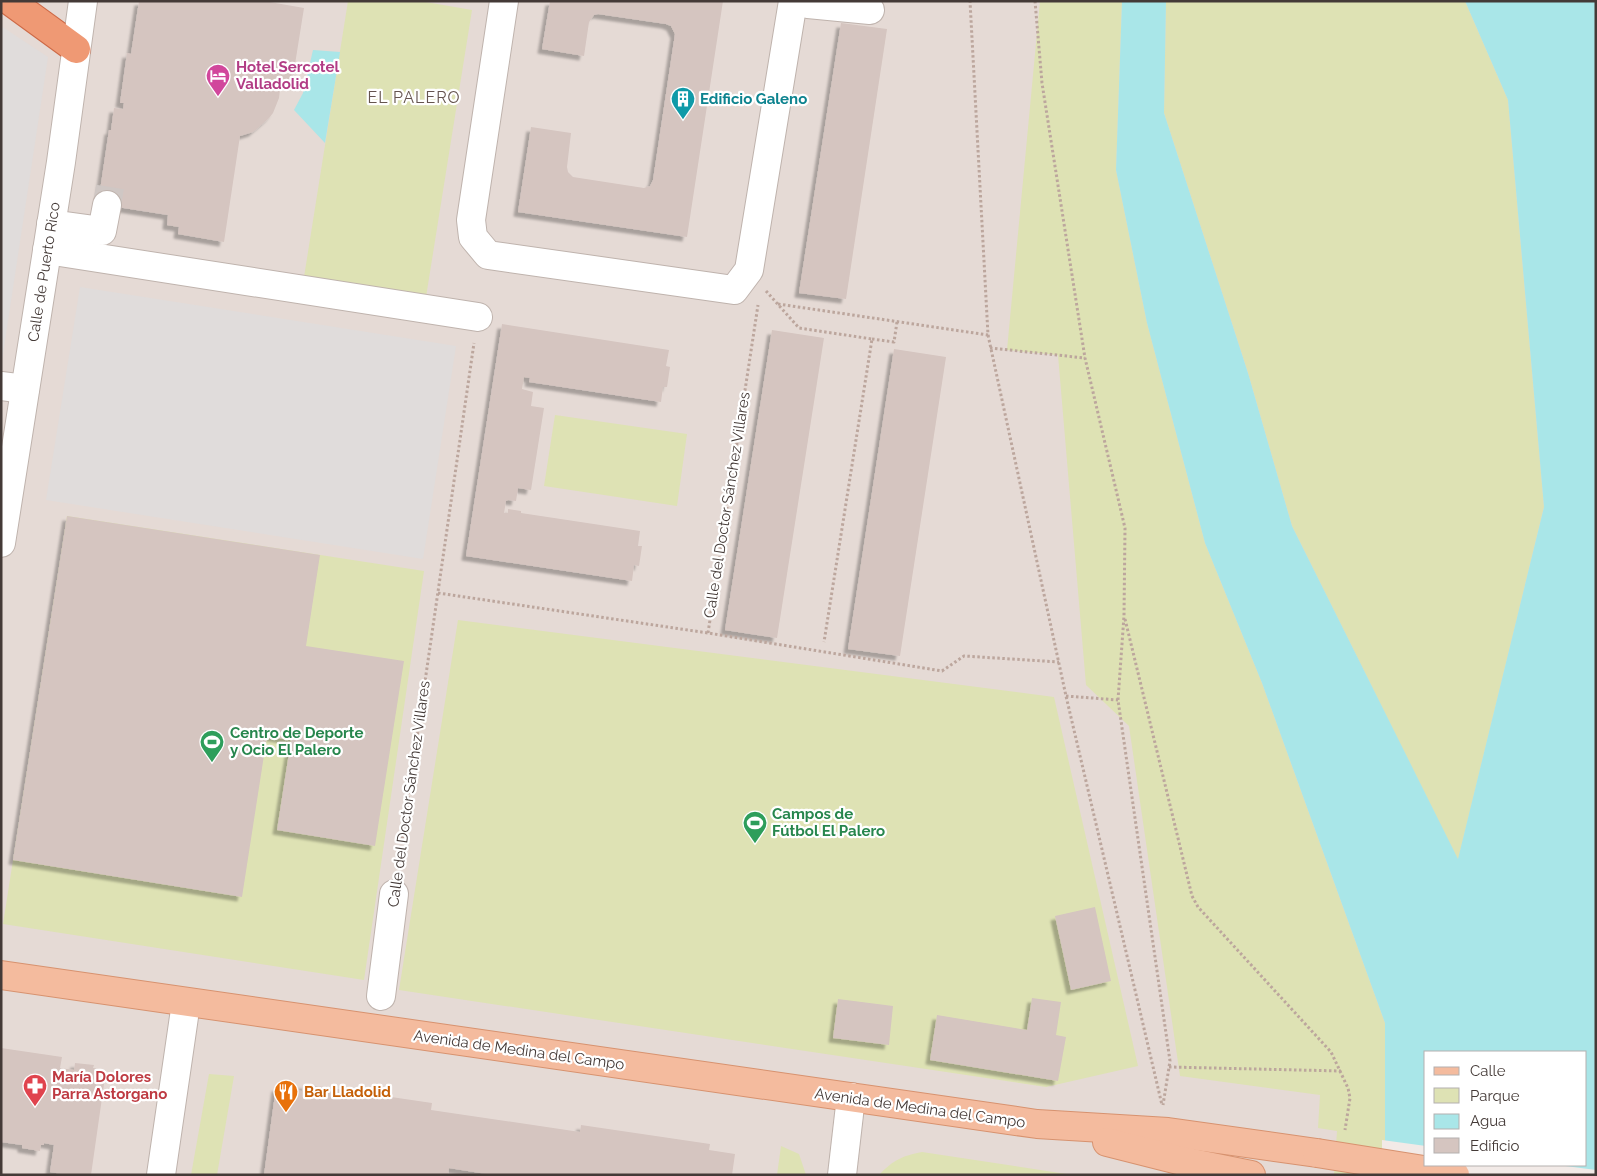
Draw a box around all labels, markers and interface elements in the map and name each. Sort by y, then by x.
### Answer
place label: Hotel Sercotel Valladolid [236,58,339,93]
hotel icon: Hotel Sercotel Valladolid [205,63,231,97]
building icon: Edificio Galeno [670,86,696,120]
district label: EL PALERO [367,88,461,107]
place label: Edificio Galeno [700,90,807,108]
street label: Calle de Puerto Rico [24,201,64,343]
street label: Calle del Doctor Sánchez Villares [700,391,754,619]
street label: Calle del Doctor Sánchez Villares [384,680,434,908]
place label: Centro de Deporte y Ocio El Palero [230,724,363,759]
sports icon: Centro de Deporte y Ocio El Palero [199,729,225,763]
place label: Campos de Fútbol El Palero [772,805,885,840]
sports icon: Campos de Fútbol El Palero [742,810,768,844]
street label: Avenida de Medina del Campo [412,1026,626,1074]
legend [1424,1051,1587,1166]
text: Calle [1470,1062,1506,1080]
place label: María Dolores Parra Astorgano [52,1068,167,1103]
pharmacy icon: María Dolores Parra Astorgano [22,1073,48,1107]
restaurant icon: Bar Lladolid [273,1079,299,1113]
place label: Bar Lladolid [304,1083,391,1101]
street label: Avenida de Medina del Campo [813,1084,1027,1132]
text: Parque [1470,1087,1520,1105]
text: Agua [1470,1112,1506,1130]
text: Edificio [1470,1137,1520,1155]

